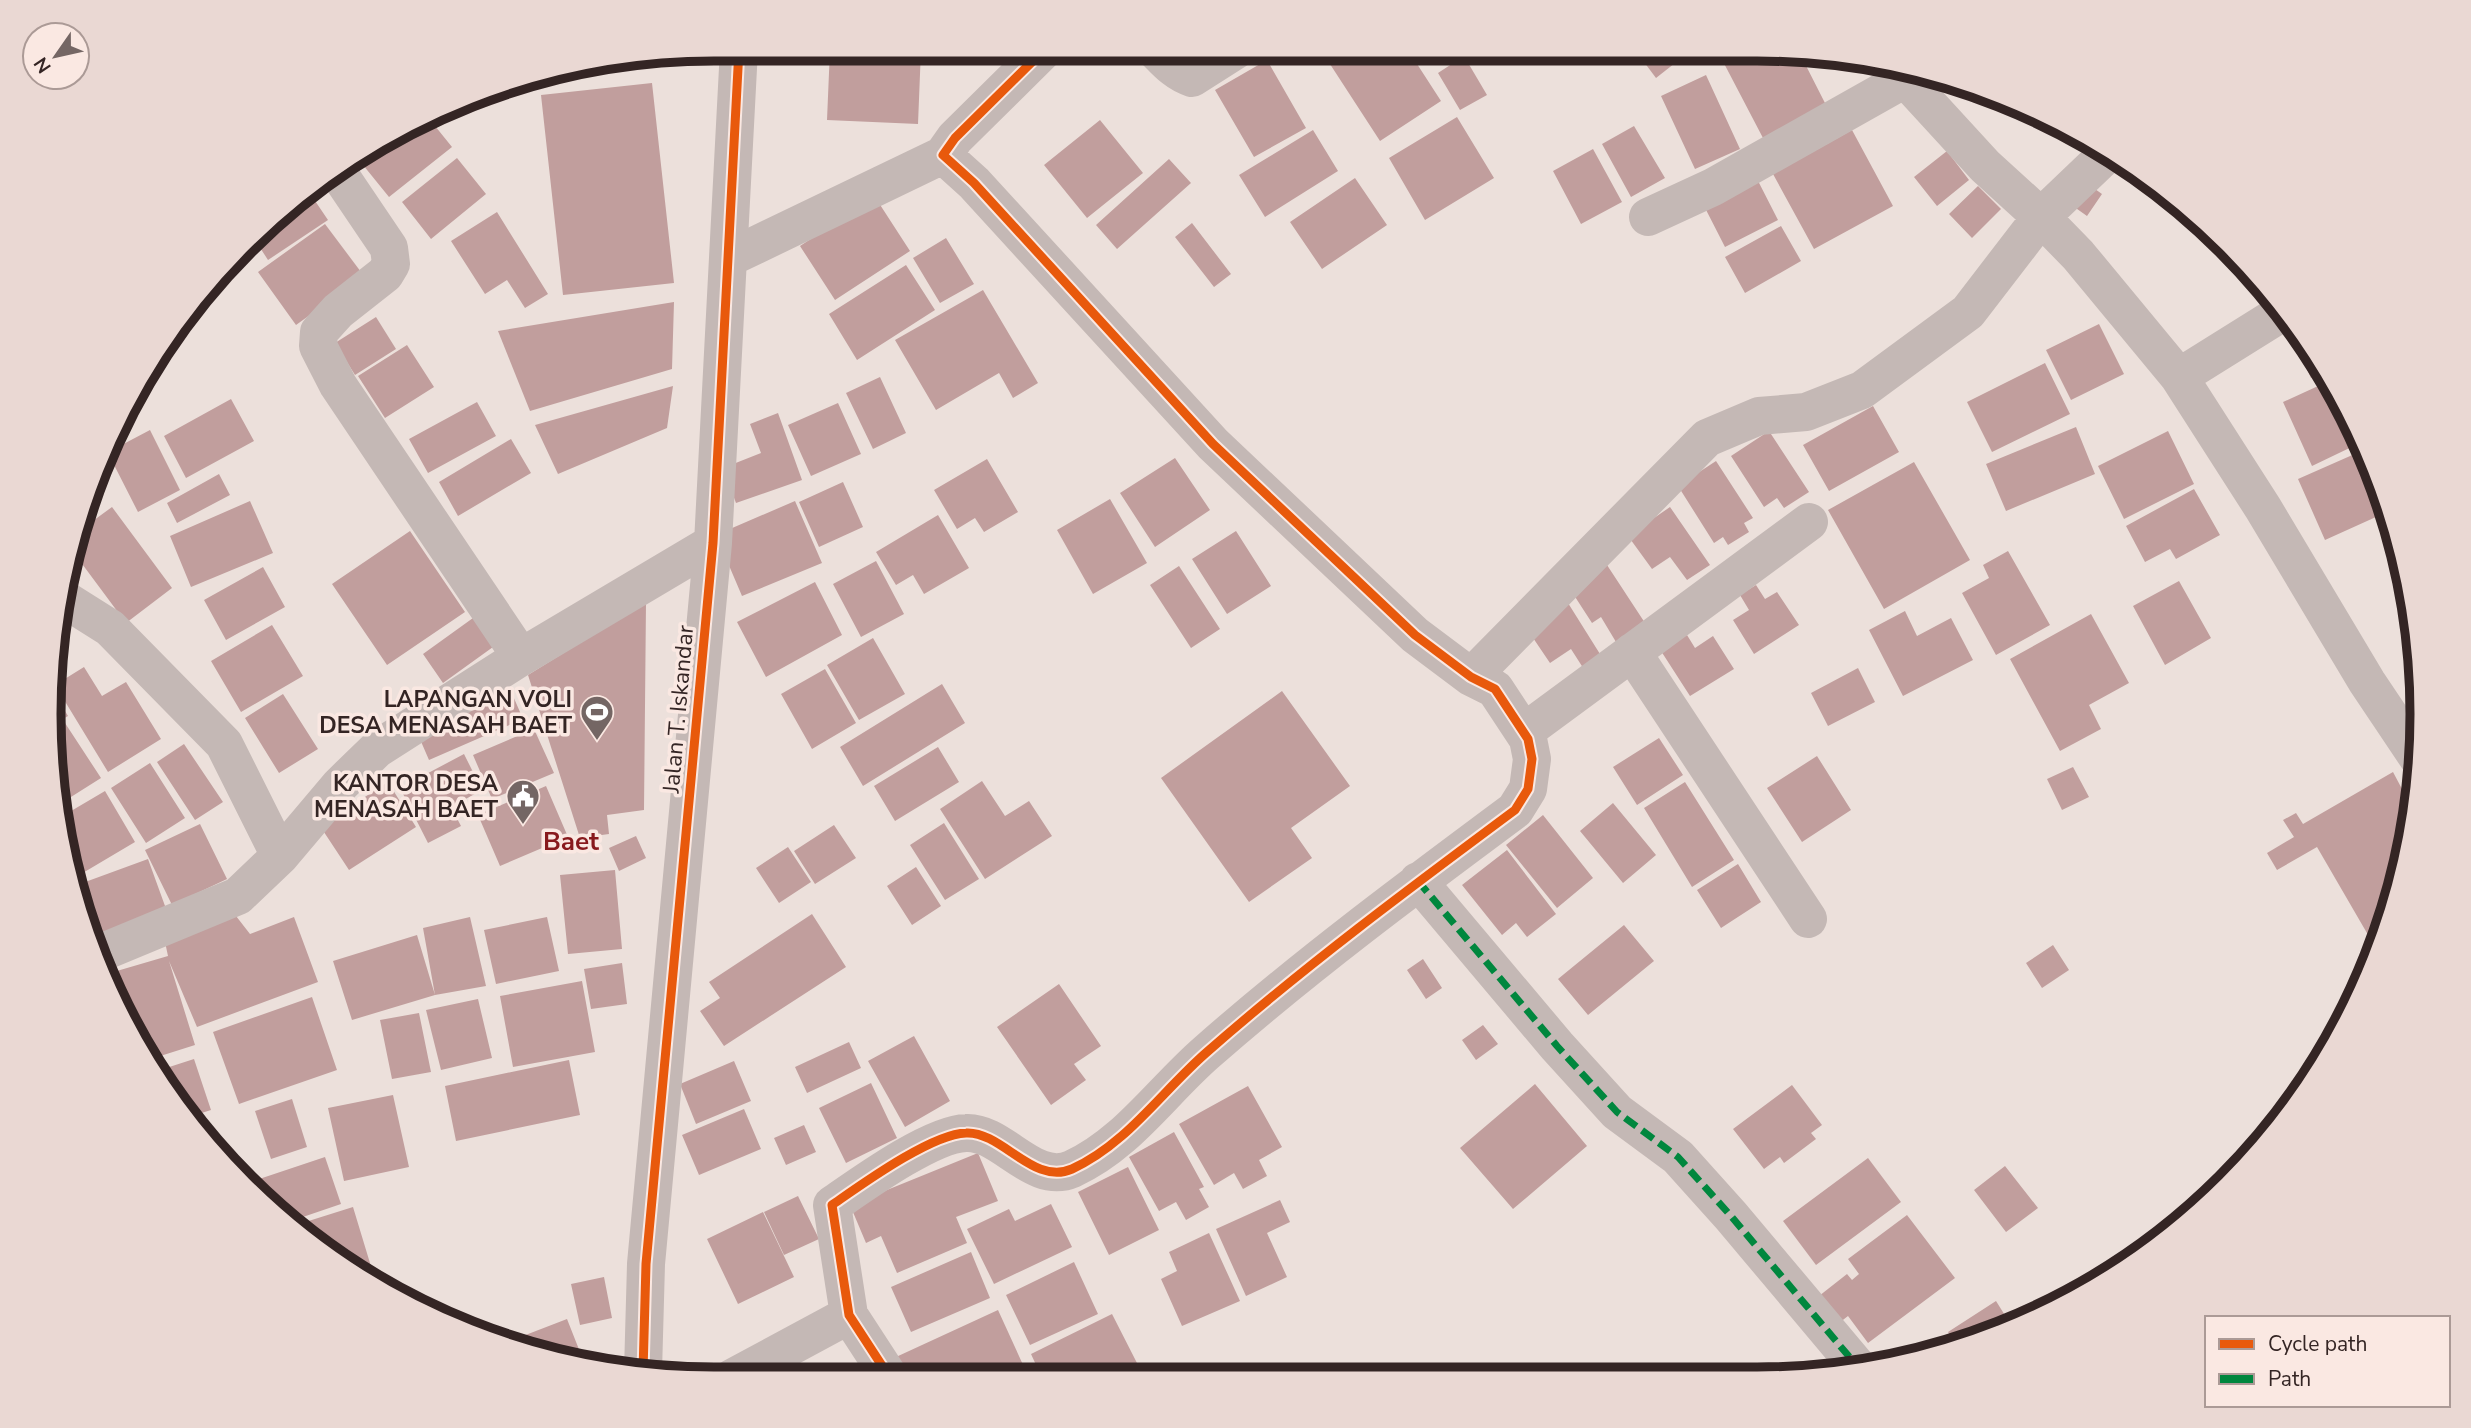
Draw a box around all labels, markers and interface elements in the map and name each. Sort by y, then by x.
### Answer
north arrow [21,21,91,91]
text: N [28,52,57,78]
street label: Jalan T. Iskandar [656,623,701,795]
place label: LAPANGAN VOLI DESA MENASAH BAET [319,684,573,741]
sports icon: LAPANGAN VOLI DESA MENASAH BAET [578,693,616,742]
place label: KANTOR DESA MENASAH BAET [314,768,499,825]
public building icon: KANTOR DESA MENASAH BAET [504,777,542,826]
district label: Baet [543,824,600,859]
legend [2205,1316,2450,1407]
text: Cycle path [2268,1330,2367,1358]
text: Path [2268,1365,2311,1393]

